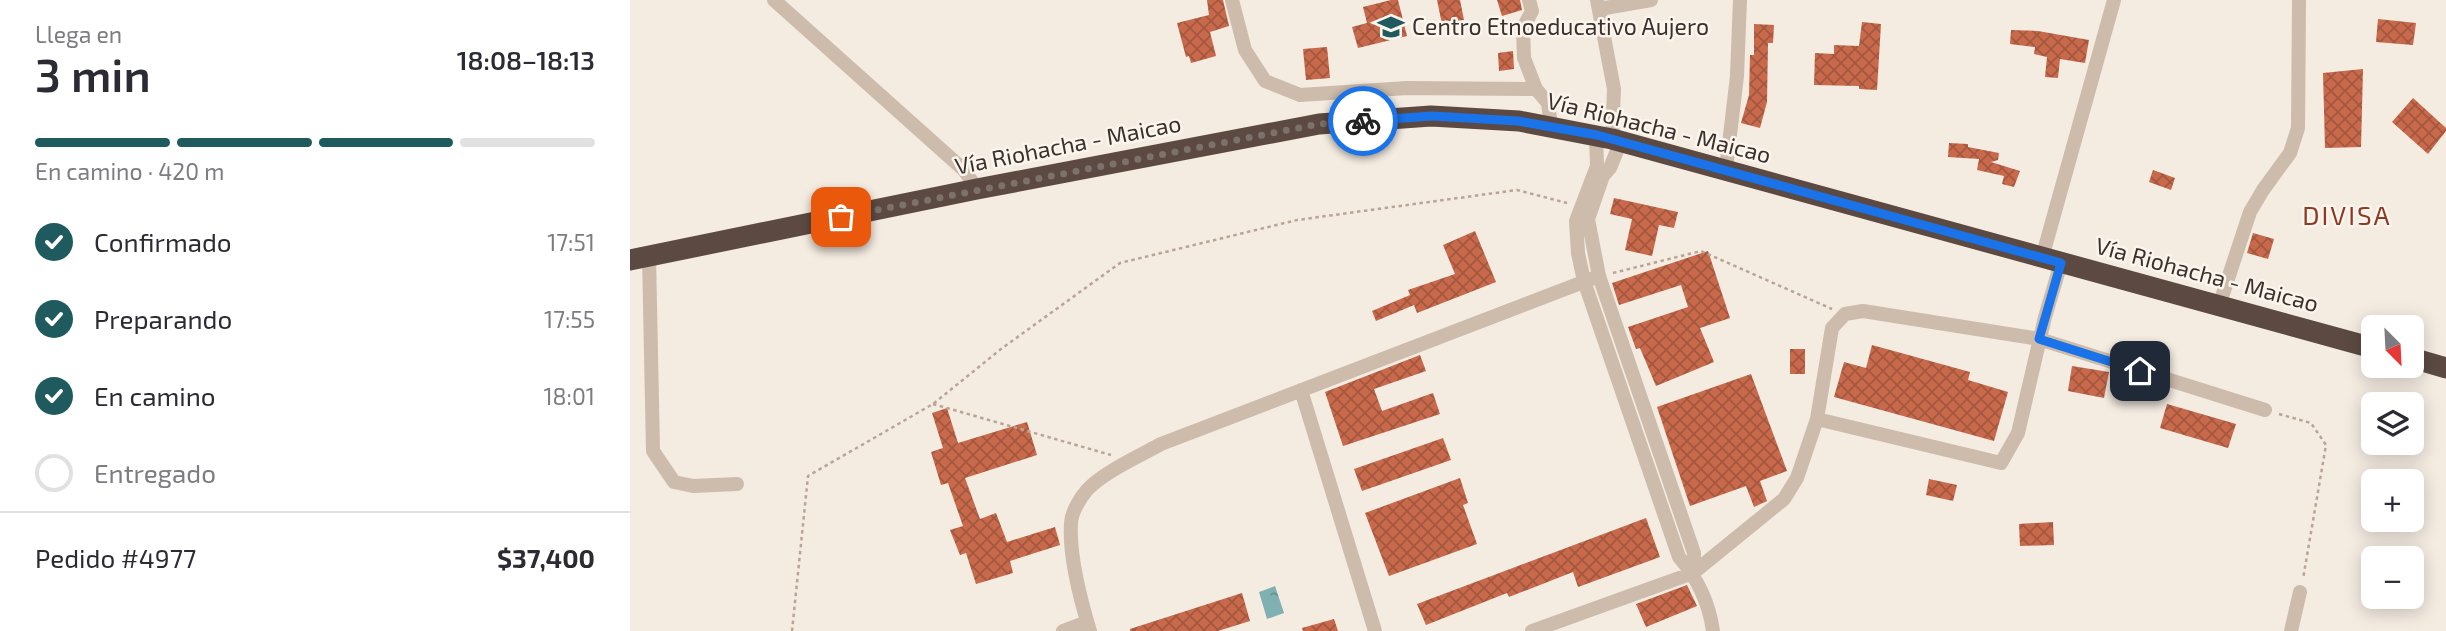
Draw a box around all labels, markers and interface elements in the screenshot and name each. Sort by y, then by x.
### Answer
school or university icon: Centro Etnoeducativo Aujero [1376,12,1406,42]
place label: Centro Etnoeducativo Aujero [1412,12,1709,40]
text: Llega en [35,20,122,48]
text: 18:08–18:13 [457,44,595,75]
text: 3 min [35,46,151,101]
courier [1328,86,1398,156]
street label: Vía Riohacha - Maicao [1544,86,1774,168]
icon: bike [1344,102,1382,140]
street label: Vía Riohacha - Maicao [952,108,1183,180]
text: En camino · 420 m [35,157,224,185]
pin [811,187,871,247]
icon: bag [822,198,860,236]
district label: DIVISA [2302,199,2392,230]
icon: check [35,223,73,261]
text: Confirmado [94,226,232,257]
text: 17:51 [547,228,595,256]
street label: Vía Riohacha - Maicao [2093,231,2322,317]
icon: check [35,300,73,338]
text: Preparando [94,303,232,334]
text: 17:55 [544,305,595,333]
north arrow [2361,315,2424,378]
map controls [2361,315,2424,609]
pin [2110,341,2170,401]
icon: home [2121,352,2159,390]
icon: check [35,377,73,415]
text: En camino [94,380,216,411]
text: 18:01 [543,382,595,410]
button: layers [2361,392,2424,455]
text: Entregado [94,457,216,488]
button: + [2361,469,2424,532]
text: Pedido #4977 [35,542,196,573]
text: $37,400 [497,542,595,573]
button: − [2361,546,2424,609]

